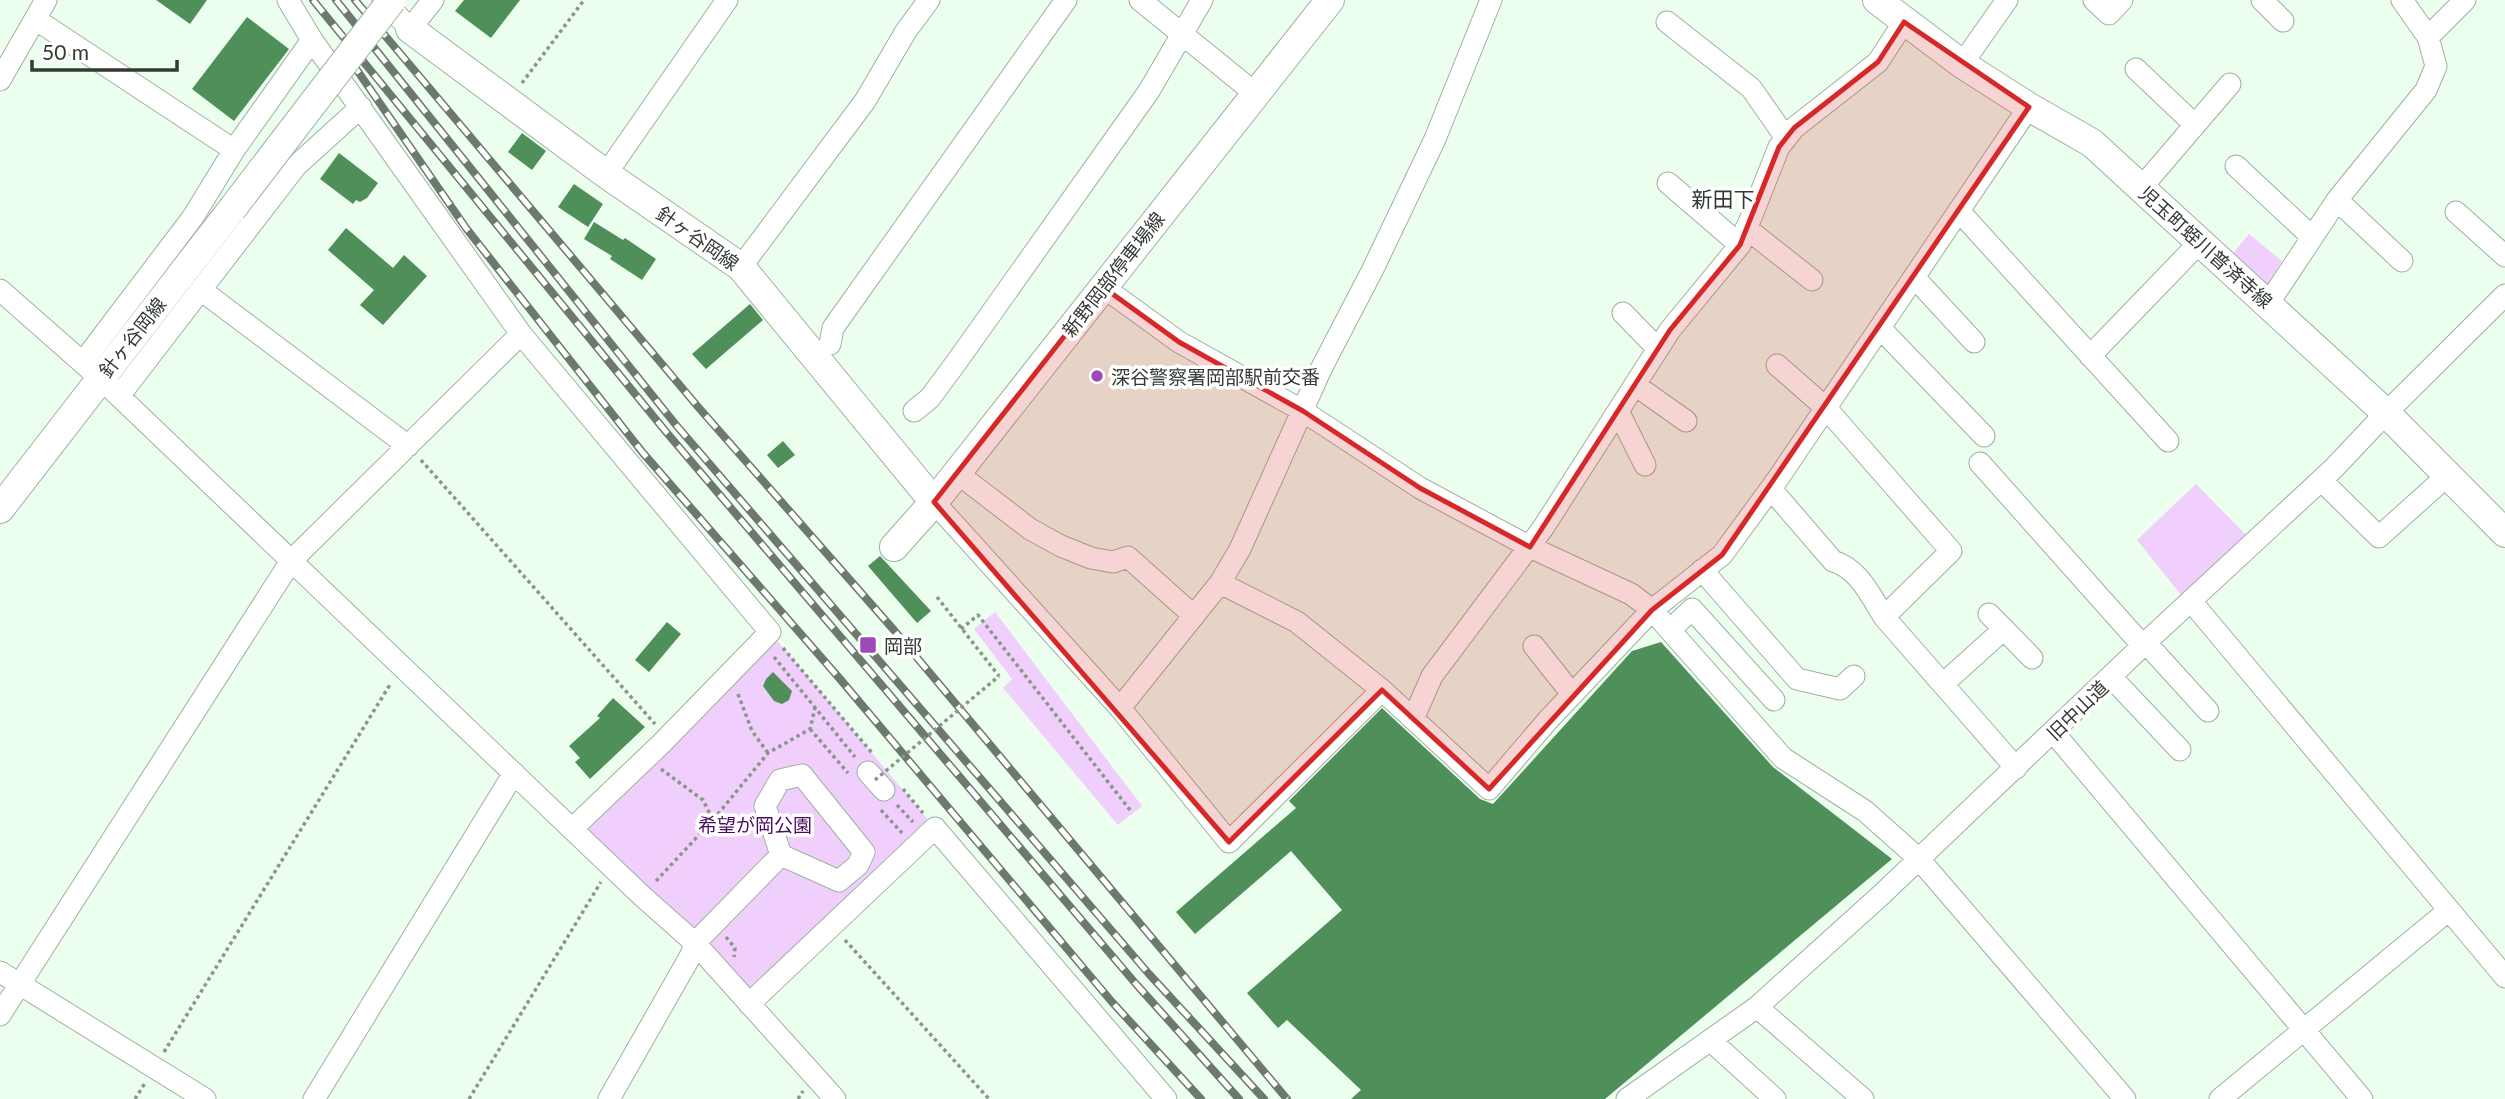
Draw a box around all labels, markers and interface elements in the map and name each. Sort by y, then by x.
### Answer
scale bar [32,28,177,72]
text: 50 m [42,39,89,64]
street label: 児玉町蛭川普済寺線 [2135,181,2277,313]
district label: 新田下 [1692,186,1755,211]
street label: 針ヶ谷岡線 [652,201,744,275]
street label: 新野岡部停車場線 [1057,207,1169,341]
street label: 針ヶ谷岡線 [94,292,170,382]
place label: 深谷警察署岡部駅前交番 [1111,365,1320,388]
marker: 深谷警察署岡部駅前交番 [1089,368,1105,384]
place label: 岡部 [884,634,922,657]
marker: 岡部 [858,635,878,655]
street label: 旧中山道 [2042,675,2112,745]
park label: 希望が岡公園 [698,813,812,836]

